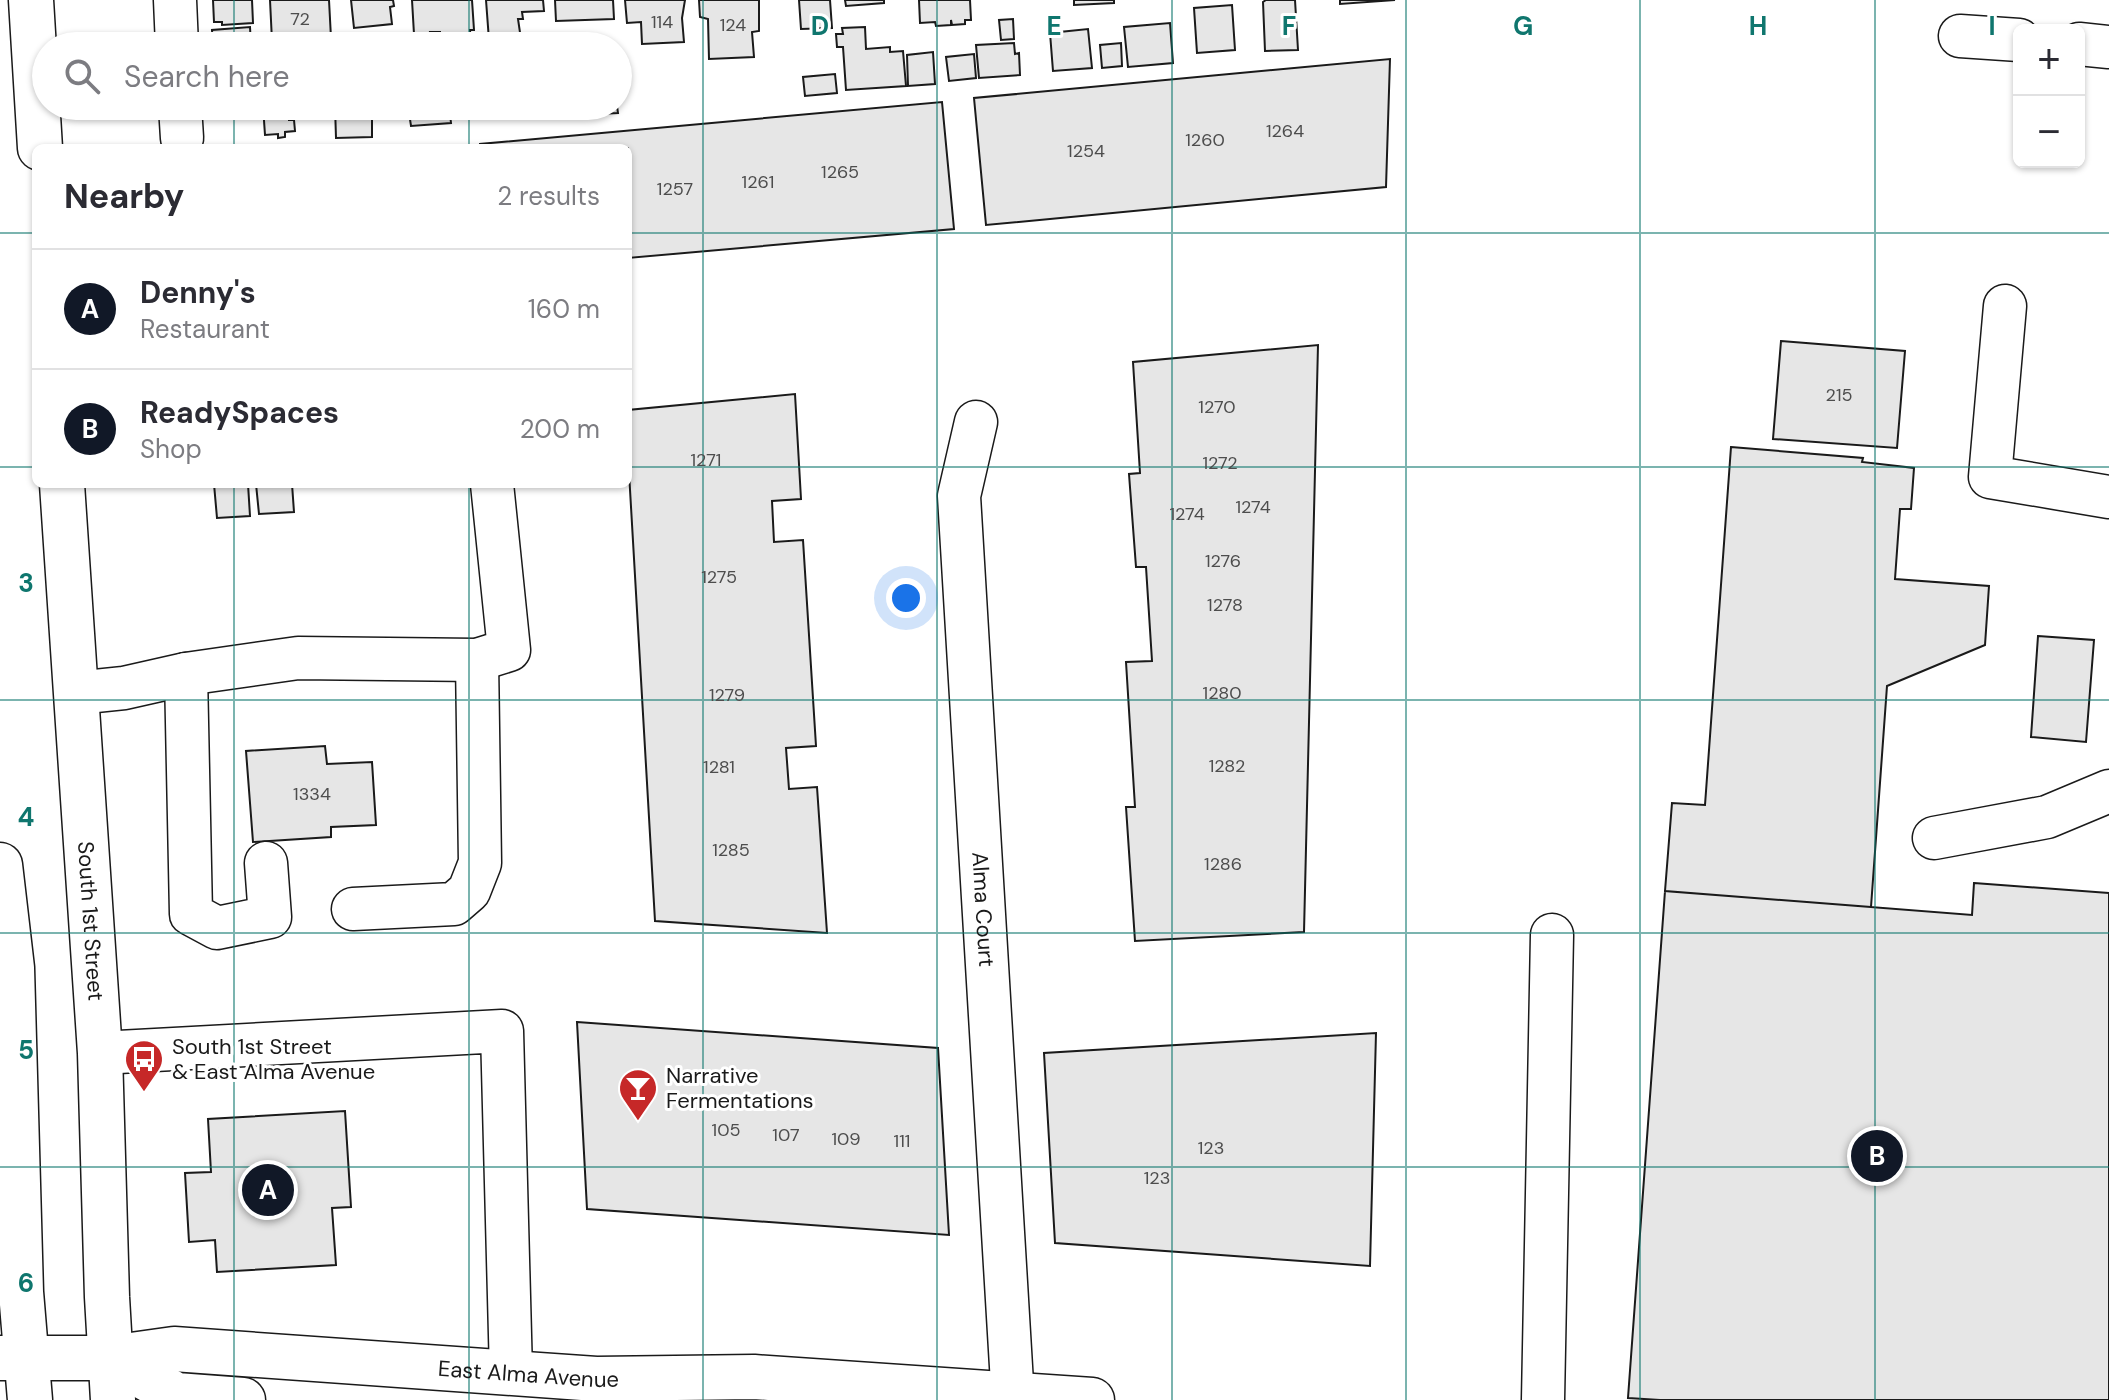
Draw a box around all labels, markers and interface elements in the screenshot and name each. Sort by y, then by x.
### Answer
house number: 72 [290,7,310,31]
text: D [811,9,829,43]
text: E [1046,9,1062,43]
text: F [1282,9,1296,43]
text: G [1513,9,1533,43]
text: H [1749,9,1767,43]
text: I [1988,9,1996,43]
house number: 114 [651,10,673,34]
house number: 124 [720,13,746,37]
map controls [2013,24,2085,168]
button: + [2013,24,2085,96]
search box [32,32,632,120]
icon: search [60,54,104,98]
text: Search here [124,57,290,96]
button: − [2013,96,2085,168]
house number: 1264 [1266,119,1304,143]
house number: 1260 [1185,128,1225,152]
house number: 1254 [1067,139,1105,163]
house number: 1265 [821,160,859,184]
house number: 1261 [742,170,774,194]
text: Nearby [64,174,184,219]
house number: 1257 [657,177,693,201]
text: 2 results [497,179,600,213]
text: Denny's [140,273,256,312]
text: A [81,292,99,326]
text: 160 m [528,292,600,326]
text: Restaurant [140,312,270,346]
house number: 215 [1826,383,1852,407]
text: ReadySpaces [140,393,339,432]
house number: 1270 [1198,395,1236,419]
text: B [82,412,98,446]
text: 200 m [520,412,600,446]
text: Shop [140,432,202,466]
house number: 1271 [691,448,721,472]
house number: 1272 [1202,451,1238,475]
house number: 1274 [1235,495,1271,519]
house number: 1274 [1169,502,1205,526]
house number: 1276 [1205,549,1241,573]
house number: 1275 [701,565,737,589]
text: 3 [18,566,34,600]
your location [886,578,926,618]
house number: 1278 [1207,593,1243,617]
house number: 1280 [1203,681,1241,705]
house number: 1279 [709,683,745,707]
house number: 1282 [1209,754,1245,778]
house number: 1281 [703,755,735,779]
house number: 1334 [293,782,331,806]
text: 4 [18,800,34,834]
house number: 1285 [712,838,750,862]
street label: South 1st Street [71,840,110,1002]
street label: Alma Court [965,851,1001,968]
house number: 1286 [1204,852,1242,876]
place label: South 1st Street & East Alma Avenue [172,1032,375,1086]
text: 5 [18,1033,34,1067]
bus stop icon: South 1st Street & East Alma Avenue [123,1038,165,1093]
place label: Narrative Fermentations [666,1061,814,1115]
bar icon: Narrative Fermentations [617,1067,659,1122]
house number: 105 [712,1118,740,1142]
house number: 107 [772,1123,800,1147]
pin: B [1851,1126,1903,1186]
house number: 109 [831,1127,861,1151]
house number: 111 [894,1129,910,1153]
house number: 123 [1198,1136,1224,1160]
pin: A [242,1160,294,1220]
house number: 123 [1144,1166,1170,1190]
text: 6 [18,1266,34,1300]
street label: East Alma Avenue [437,1354,619,1394]

